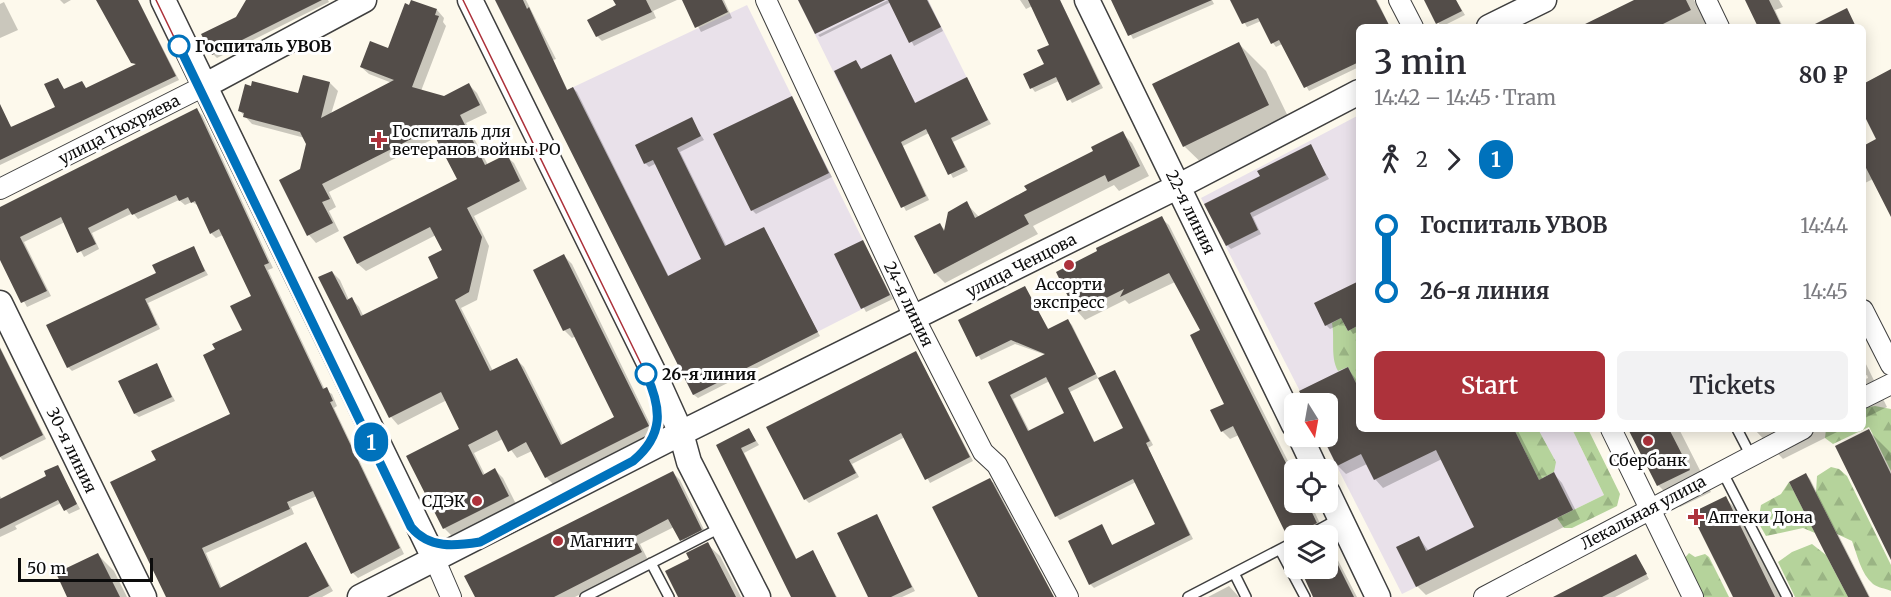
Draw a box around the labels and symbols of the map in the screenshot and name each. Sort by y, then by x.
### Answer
marker: Госпиталь УВОВ [168,35,190,57]
place label: Госпиталь УВОВ [195,36,331,56]
street label: улица Тюхряева [55,90,183,168]
place label: Госпиталь для ветеранов войны РО [392,121,561,159]
marker: Госпиталь для ветеранов войны РО [370,131,388,149]
street label: 22-я линия [1162,167,1220,257]
street label: улица Ченцова [962,228,1080,301]
street label: 24-я линия [880,258,938,350]
marker: Ассорти экспресс [1062,258,1076,272]
place label: Ассорти экспресс [1033,274,1105,312]
marker: 26-я линия [635,363,657,385]
place label: 26-я линия [662,364,756,384]
north arrow [1284,393,1338,447]
street label: 30-я линия [43,404,101,496]
line badge: 1 [352,422,391,462]
marker: Сбербанк [1641,434,1655,448]
place label: Сбербанк [1609,450,1687,470]
street label: Лекальная улица [1577,470,1709,553]
place label: СДЭК [422,491,466,511]
marker: СДЭК [470,494,484,508]
place label: Аптеки Дона [1707,507,1813,527]
marker: Аптеки Дона [1689,510,1703,524]
place label: Магнит [570,531,635,551]
marker: Магнит [551,534,565,548]
scale bar [18,555,153,582]

